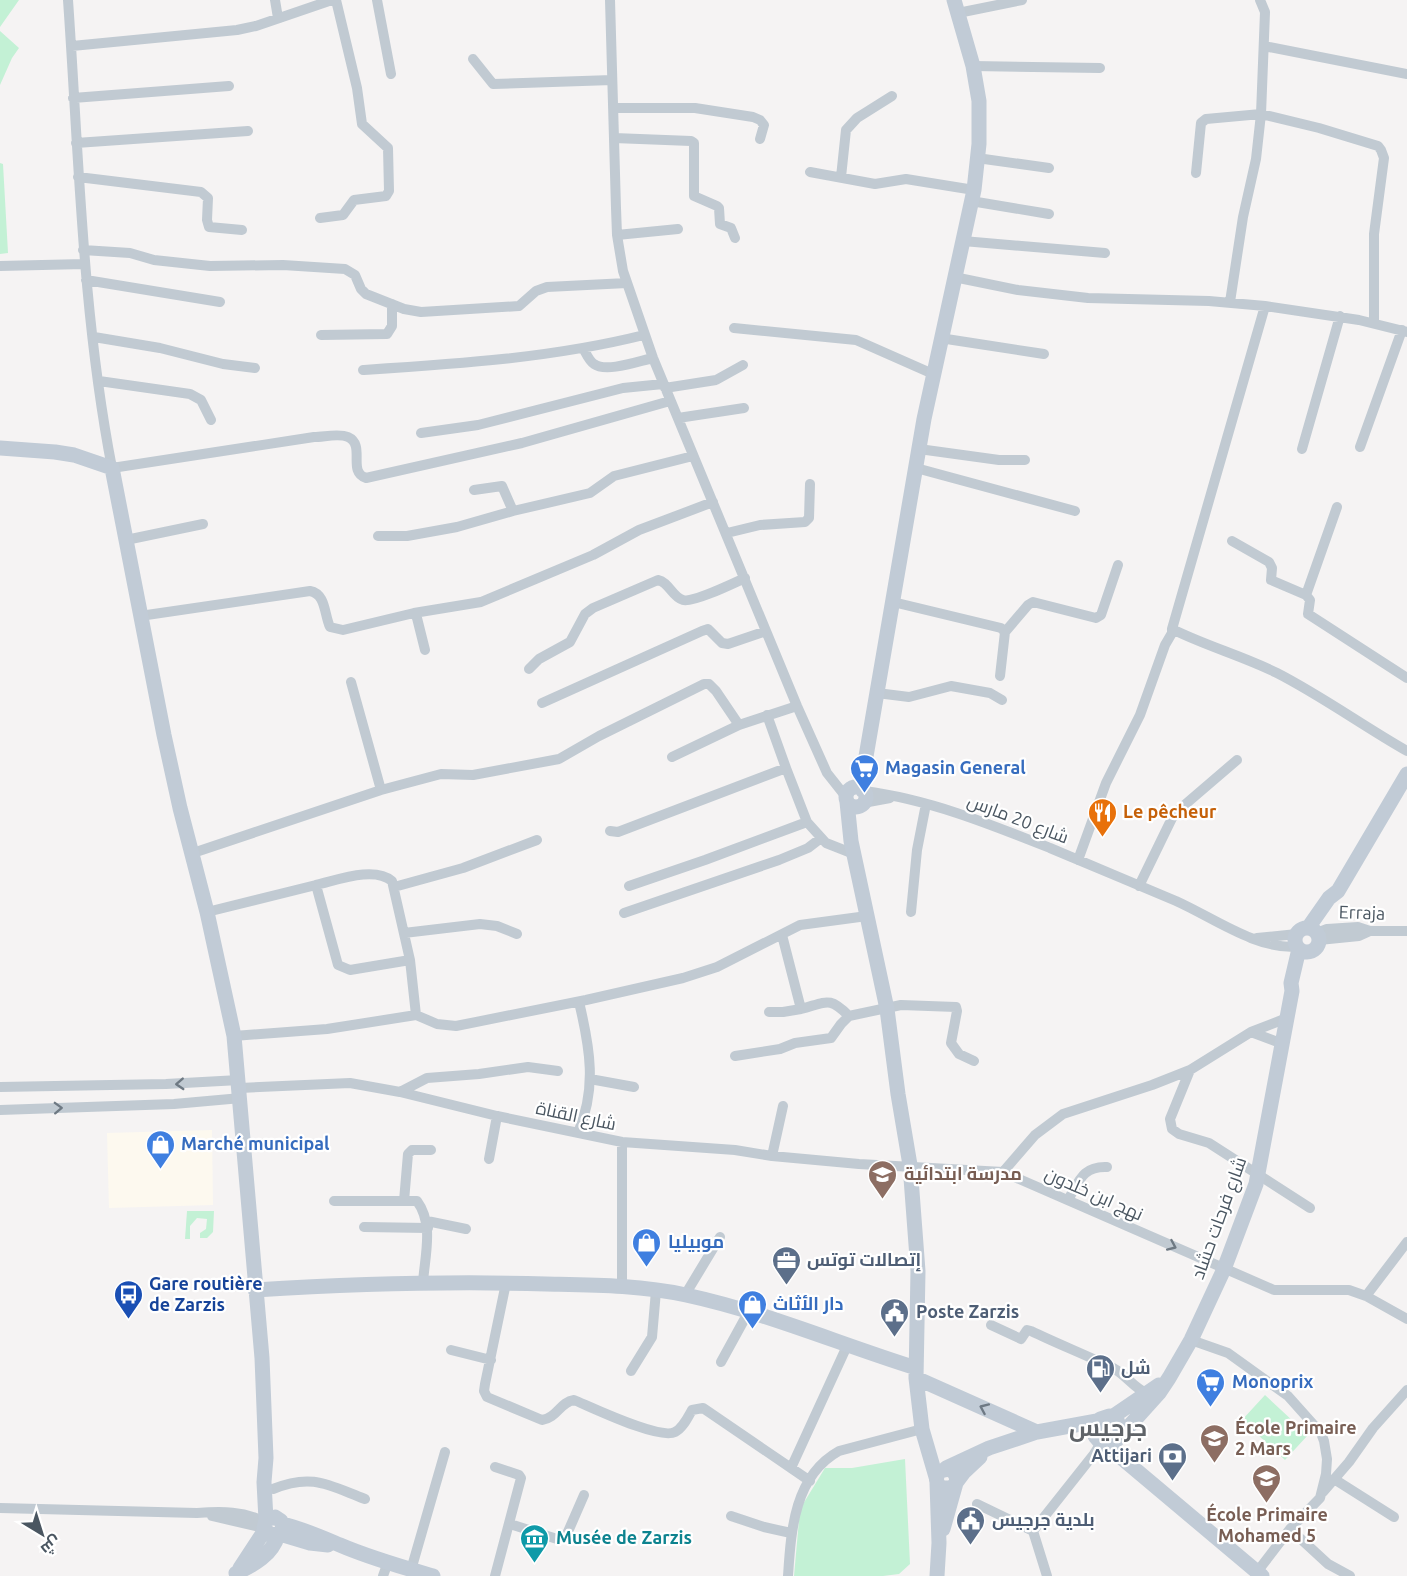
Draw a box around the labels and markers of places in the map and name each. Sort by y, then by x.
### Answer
supermarket icon: Magasin General [848,752,880,794]
place label: Magasin General [885,757,1026,777]
restaurant icon: Le pêcheur [1086,796,1118,838]
place label: Le pêcheur [1123,801,1217,821]
shop icon: Marché municipal [144,1128,176,1170]
place label: Marché municipal [181,1133,330,1153]
school or university icon: مدرسة ابتدائية [867,1158,899,1200]
place label: مدرسة ابتدائية [904,1163,1022,1184]
shop icon: موبيليا [631,1226,663,1268]
place label: موبيليا [668,1231,724,1253]
office icon: إتصالات توتس [770,1244,802,1286]
place label: إتصالات توتس [807,1249,921,1272]
place label: Gare routière de Zarzis [149,1273,263,1314]
bus stop icon: Gare routière de Zarzis [112,1278,144,1320]
shop icon: دار الأثاث [736,1288,768,1330]
place label: دار الأثاث [773,1293,844,1314]
public building icon: Poste Zarzis [879,1296,911,1338]
place label: Poste Zarzis [916,1301,1019,1321]
fuel station icon: شل [1084,1352,1116,1394]
place label: شل [1121,1357,1151,1379]
supermarket icon: Monoprix [1195,1366,1227,1408]
place label: Monoprix [1232,1371,1313,1391]
place label: École Primaire 2 Mars [1235,1416,1357,1458]
school or university icon: École Primaire 2 Mars [1198,1422,1230,1464]
bank icon: Attijari [1157,1440,1189,1482]
place label: Attijari [1091,1445,1152,1465]
school or university icon: École Primaire Mohamed 5 [1251,1462,1283,1504]
place label: École Primaire Mohamed 5 [1206,1503,1328,1545]
public building icon: بلدية جرجيس [955,1504,987,1546]
place label: بلدية جرجيس [992,1509,1095,1531]
museum icon: Musée de Zarzis [519,1522,551,1564]
place label: Musée de Zarzis [556,1527,692,1547]

